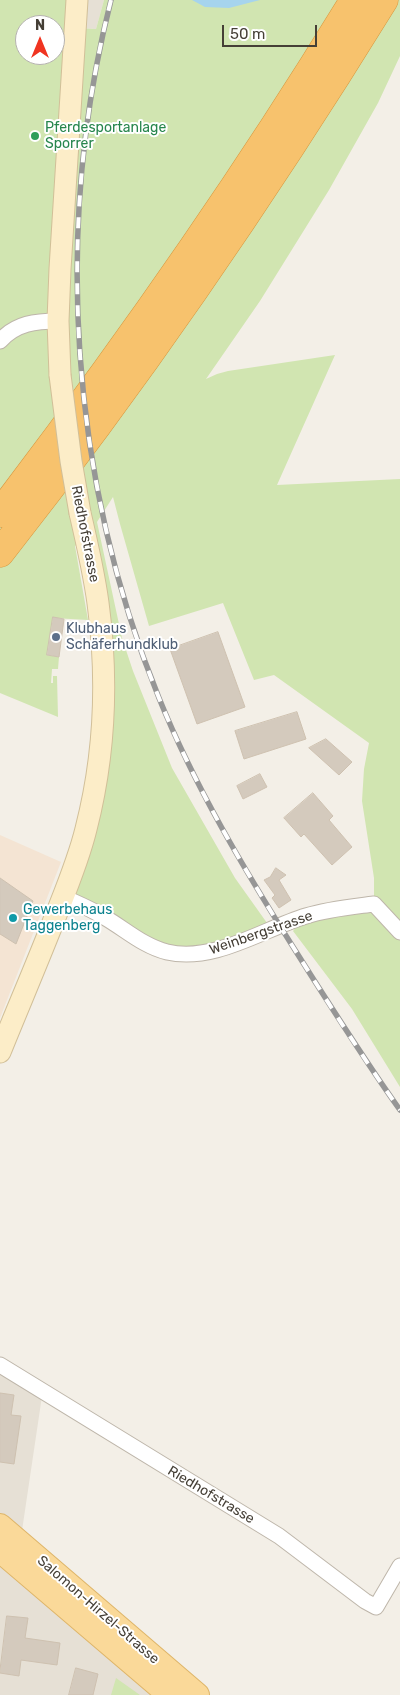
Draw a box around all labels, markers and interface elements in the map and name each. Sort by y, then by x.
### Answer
north arrow [15,15,65,65]
scale bar [225,15,320,47]
text: N [35,17,45,34]
text: 50 m [230,25,265,43]
place label: Pferdesportanlage Sporrer [45,120,166,152]
marker: Pferdesportanlage Sporrer [29,130,41,142]
street label: Riedhofstrasse [67,484,103,584]
place label: Klubhaus Schäferhundklub [66,621,178,654]
marker: Klubhaus Schäferhundklub [50,631,62,643]
place label: Gewerbehaus Taggenberg [23,902,112,934]
street label: Weinbergstrasse [207,907,315,959]
marker: Gewerbehaus Taggenberg [7,912,19,924]
street label: Riedhofstrasse [165,1462,257,1528]
street label: Salomon-Hirzel-Strasse [34,1552,162,1668]

